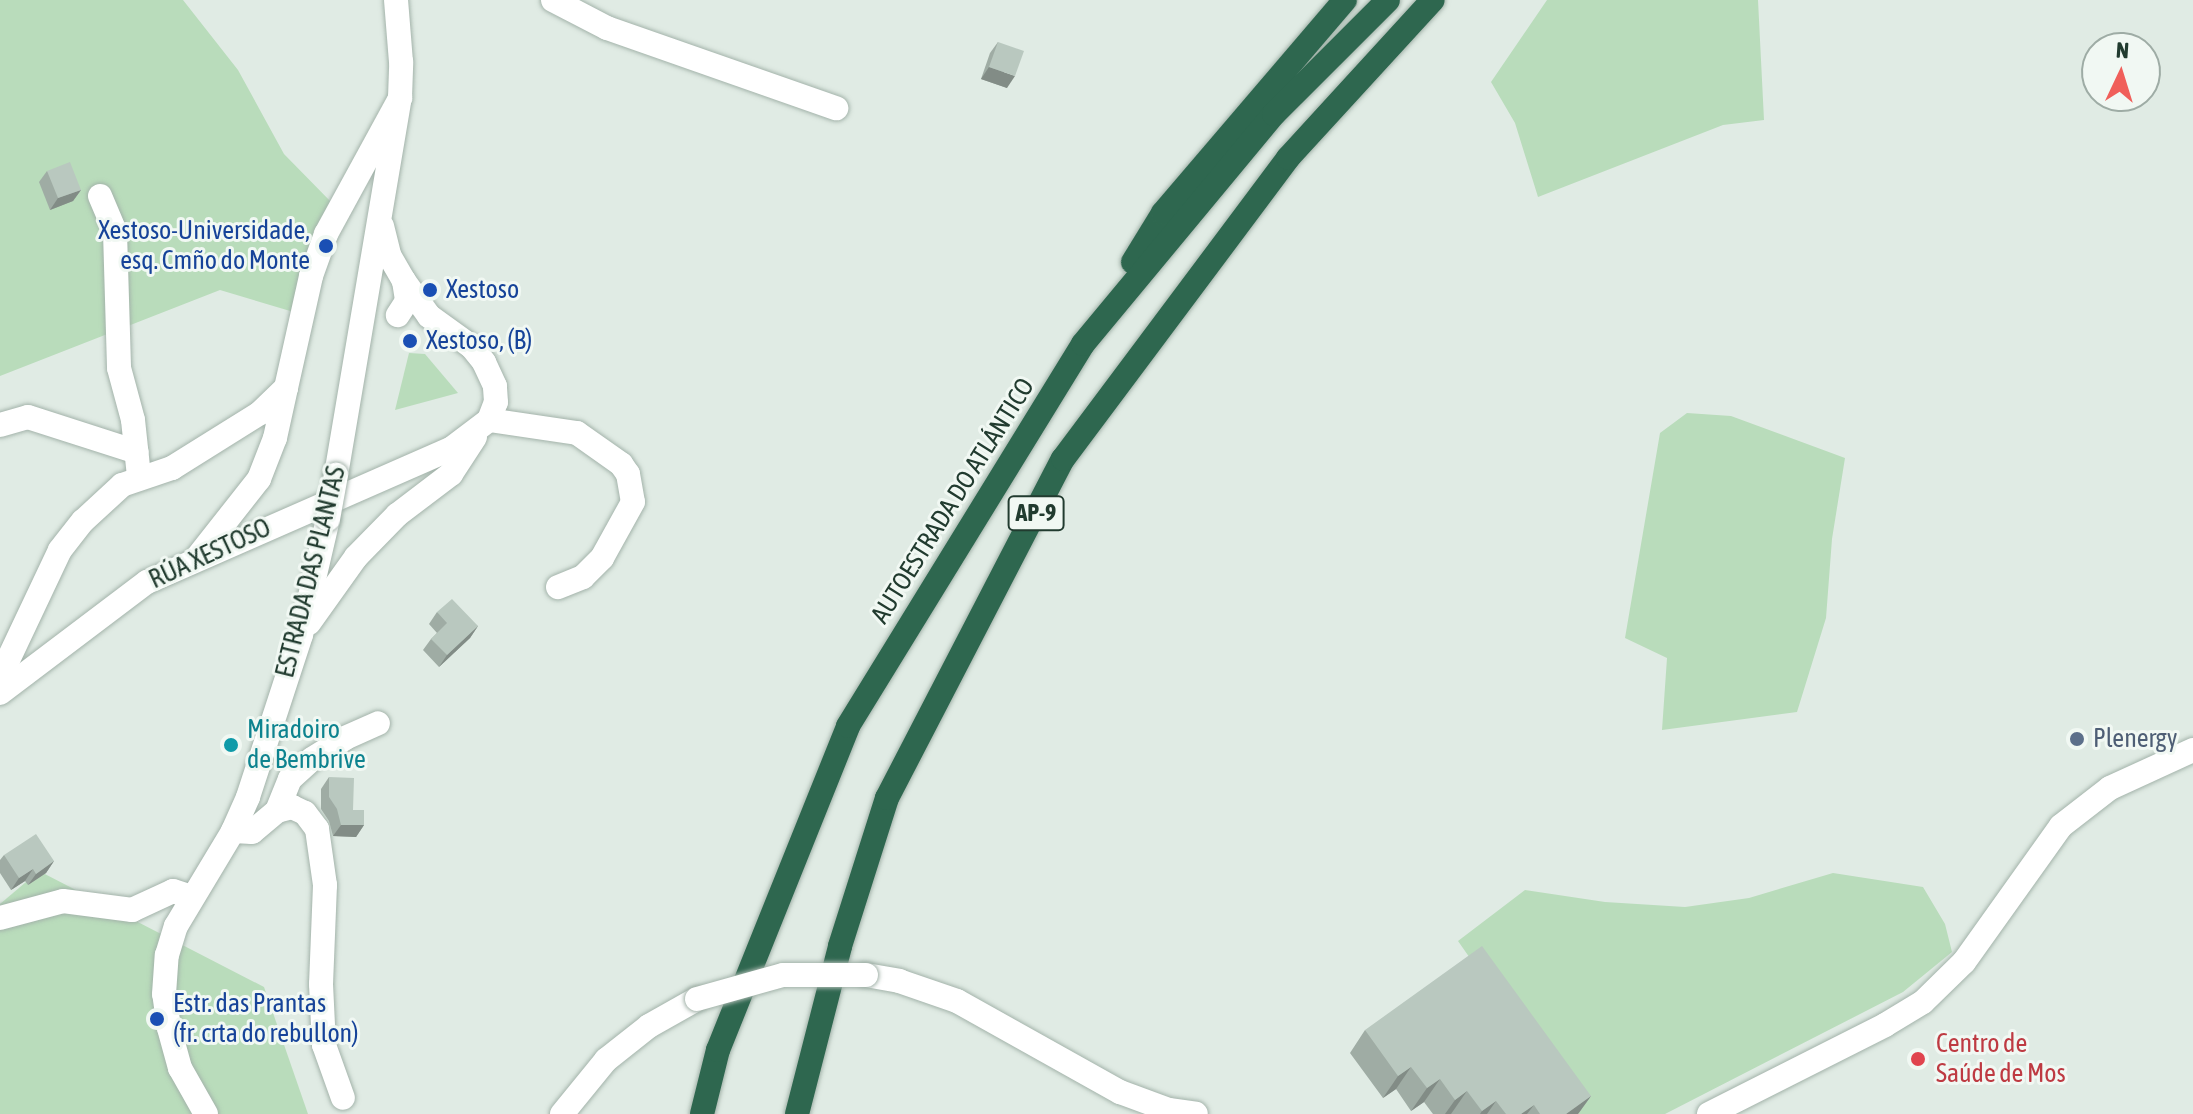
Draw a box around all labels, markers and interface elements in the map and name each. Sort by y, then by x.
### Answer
north arrow [2081,32,2161,112]
text: N [2115,37,2130,63]
place label: Xestoso-Universidade, esq. Cmño do Monte [98,215,310,276]
marker: Xestoso-Universidade, esq. Cmño do Monte [317,237,335,255]
place label: Xestoso [446,274,519,306]
marker: Xestoso [421,281,439,299]
place label: Xestoso, (B) [426,325,532,357]
marker: Xestoso, (B) [401,332,419,350]
street label: AUTOESTRADA DO ATLÁNTICO [865,373,1041,629]
street label: ESTRADA DAS PLANTAS [270,463,352,681]
road number: AP-9 [1006,493,1066,533]
street label: RÚA XESTOSO [144,512,276,596]
place label: Miradoiro de Bembrive [247,714,366,776]
place label: Plenergy [2093,723,2177,755]
marker: Plenergy [2068,730,2086,748]
marker: Miradoiro de Bembrive [222,736,240,754]
place label: Estr. das Prantas (fr. crta do rebullon) [173,988,358,1050]
marker: Estr. das Prantas (fr. crta do rebullon) [148,1010,166,1028]
place label: Centro de Saúde de Mos [1936,1028,2066,1090]
marker: Centro de Saúde de Mos [1907,1048,1929,1070]

